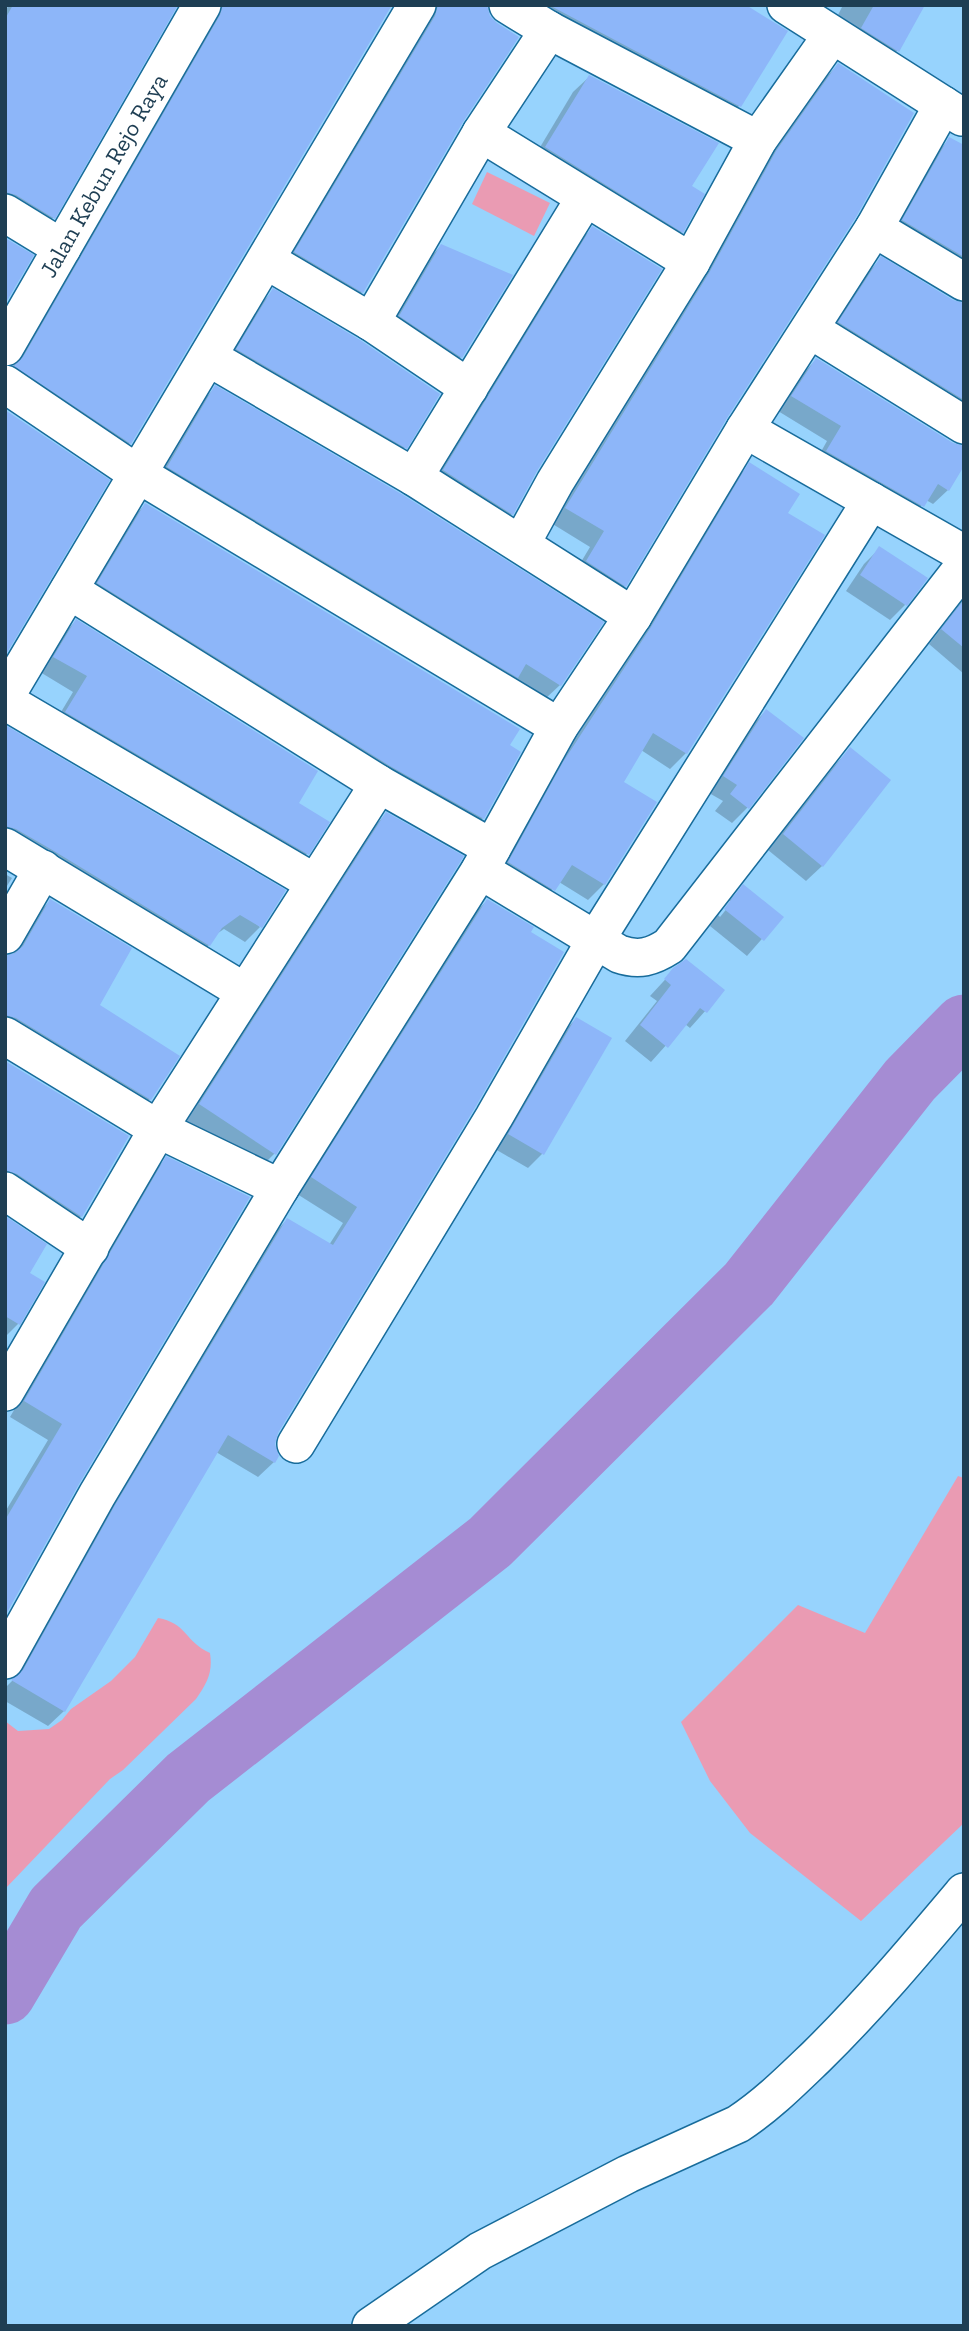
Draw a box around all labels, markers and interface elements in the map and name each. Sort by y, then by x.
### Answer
street label: Jalan Kebun Rejo Raya [33,68,174,282]

